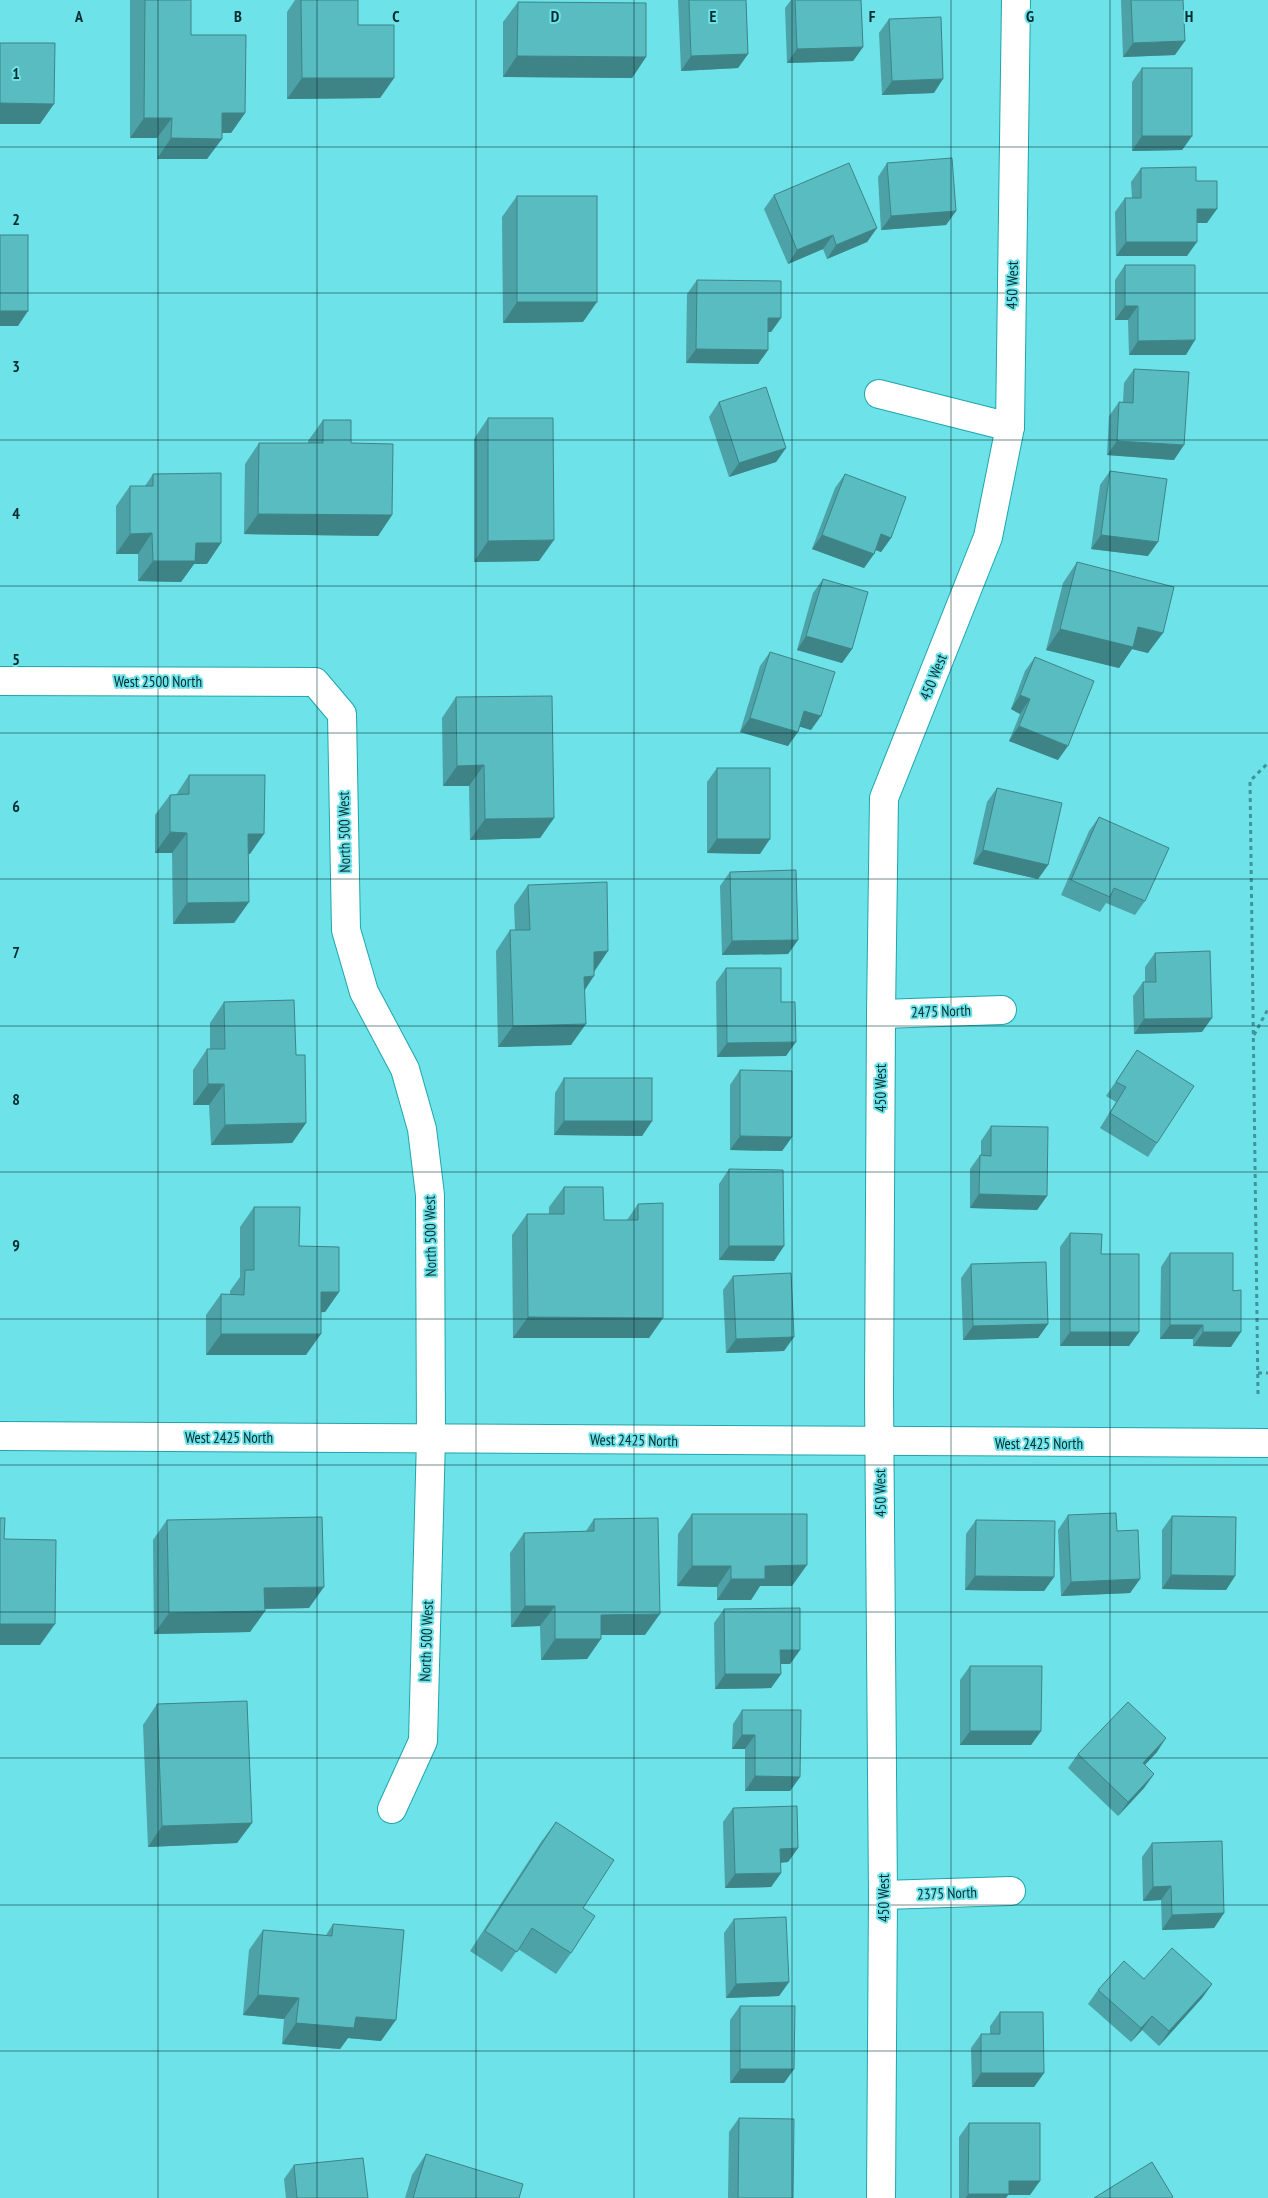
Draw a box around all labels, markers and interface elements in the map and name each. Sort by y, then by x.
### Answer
text: A [74,6,84,26]
text: B [234,6,242,26]
text: C [392,6,400,26]
text: D [551,6,560,26]
text: E [710,6,717,26]
text: F [869,6,876,26]
text: G [1026,6,1034,26]
text: H [1185,6,1193,26]
text: 1 [12,63,20,83]
text: 2 [12,209,20,229]
street label: 450 West [1002,261,1022,309]
text: 3 [12,356,20,376]
text: 4 [12,503,20,523]
text: 5 [12,649,20,669]
street label: 450 West [915,651,951,703]
street label: West 2500 North [114,672,202,691]
street label: North 500 West [334,791,354,873]
text: 6 [12,796,20,816]
text: 7 [12,942,20,962]
street label: 2475 North [911,1000,971,1022]
street label: 450 West [871,1064,890,1112]
text: 8 [12,1089,20,1109]
street label: North 500 West [420,1195,440,1277]
text: 9 [12,1235,20,1255]
street label: West 2425 North [185,1428,273,1447]
street label: West 2425 North [590,1430,678,1450]
street label: West 2425 North [995,1434,1083,1453]
street label: 450 West [870,1469,890,1517]
street label: North 500 West [415,1600,437,1682]
street label: 450 West [874,1874,893,1922]
street label: 2375 North [917,1882,977,1904]

